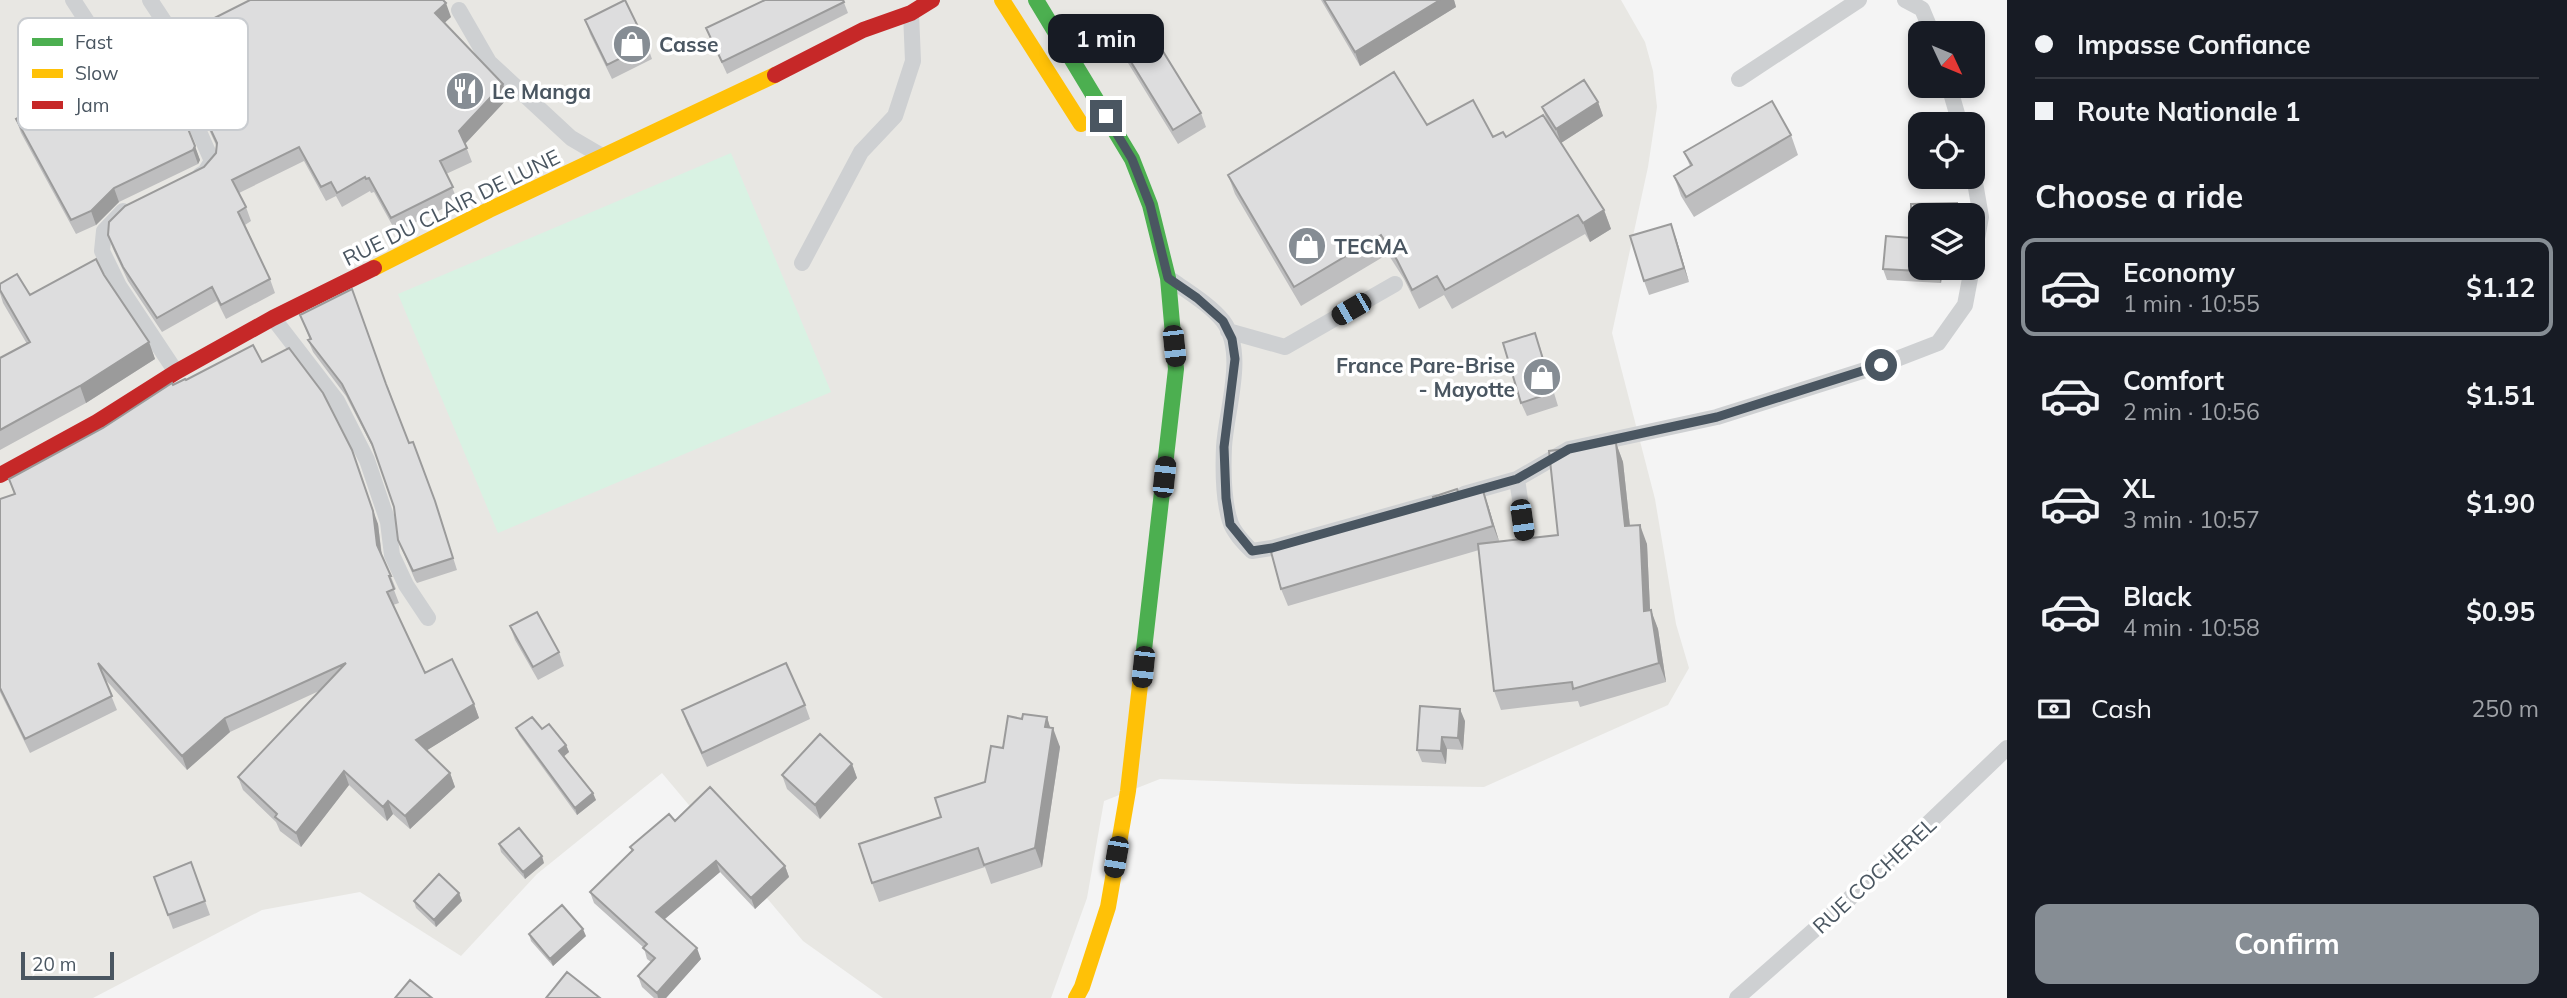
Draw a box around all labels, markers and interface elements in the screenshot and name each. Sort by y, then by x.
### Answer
callout: 1 min [1048,15,1164,64]
legend [18,18,248,130]
north arrow [1908,21,1984,98]
map controls [1908,21,1985,280]
shop icon: Casse [611,23,653,65]
text: 1 min [1076,24,1136,53]
text: Impasse Confiance [2077,28,2311,61]
text: Fast [75,30,113,54]
place label: Casse [659,31,719,57]
text: Slow [75,61,119,85]
restaurant icon: Le Manga [444,70,486,112]
place label: Le Manga [492,78,591,104]
text: Jam [75,93,109,117]
text: Route Nationale 1 [2077,95,2300,128]
route end [1090,100,1122,132]
button: locate [1908,112,1985,189]
street label: RUE DU CLAIR DE LUNE [338,143,564,271]
text: Choose a ride [2035,176,2243,216]
button: layers [1908,203,1985,280]
shop icon: TECMA [1286,225,1328,267]
place label: TECMA [1334,233,1408,259]
icon: car [2039,256,2102,319]
text: Economy [2123,256,2235,289]
text: $1.12 [2466,271,2535,304]
car [1328,289,1375,329]
text: 1 min · 10:55 [2123,289,2260,318]
car [1162,324,1187,368]
route start [1865,349,1897,381]
place label: France Pare-Brise - Mayotte [1336,352,1515,402]
shop icon: France Pare-Brise - Mayotte [1521,356,1563,398]
icon: car [2039,364,2102,427]
text: Comfort [2123,364,2224,397]
text: $1.51 [2466,379,2535,412]
text: 2 min · 10:56 [2123,397,2260,426]
car [1152,455,1177,499]
icon: car [2039,472,2102,535]
text: XL [2123,472,2155,505]
text: $1.90 [2466,487,2535,520]
car [1509,498,1536,542]
text: 3 min · 10:57 [2123,505,2260,534]
icon: car [2039,580,2102,643]
text: Black [2123,580,2191,613]
text: $0.95 [2466,595,2535,628]
text: 4 min · 10:58 [2123,613,2260,642]
car [1131,645,1156,689]
icon: cash [2035,690,2073,728]
text: Cash [2091,692,2152,725]
text: 250 m [2471,694,2539,723]
street label: RUE COCHEREL [1807,811,1941,939]
car [1103,834,1130,880]
button: Confirm [2035,904,2539,984]
scale bar [21,949,114,981]
text: 20 m [32,952,76,976]

